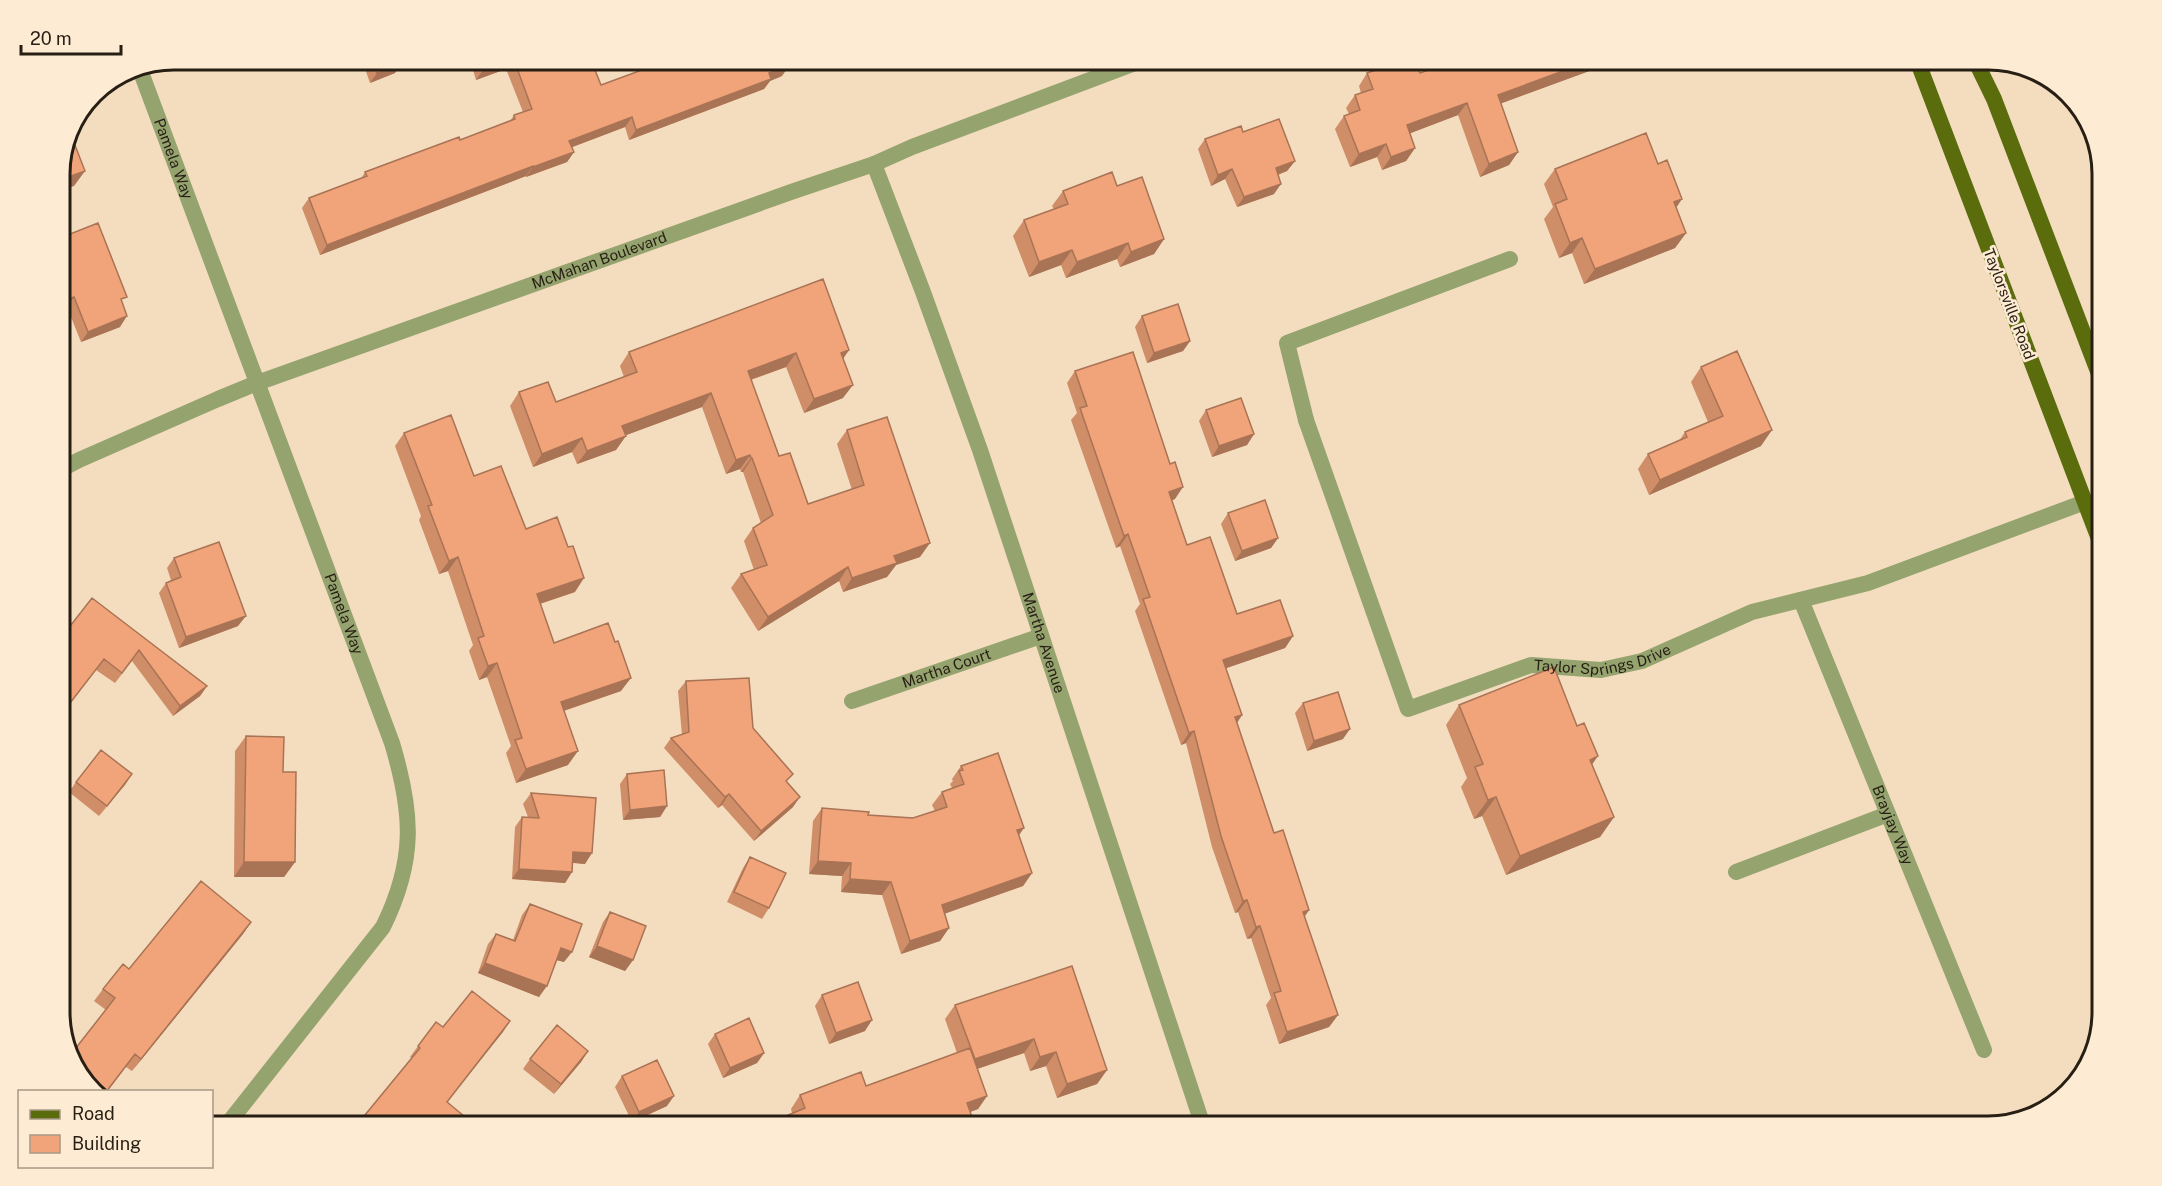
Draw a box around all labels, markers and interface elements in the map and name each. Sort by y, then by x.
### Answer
scale bar [21,18,122,56]
text: 20 m [30,28,72,49]
street label: Pamela Way [151,116,197,201]
street label: McMahan Boulevard [529,228,669,292]
street label: Taylorsville Road [1980,246,2038,362]
street label: Pamela Way [321,571,367,657]
street label: Martha Avenue [1020,590,1069,695]
street label: Taylor Springs Drive [1533,640,1673,678]
street label: Martha Court [900,645,993,691]
street label: Brayjay Way [1869,782,1917,867]
legend [18,1090,213,1168]
text: Road [72,1103,115,1124]
text: Building [72,1133,141,1154]

